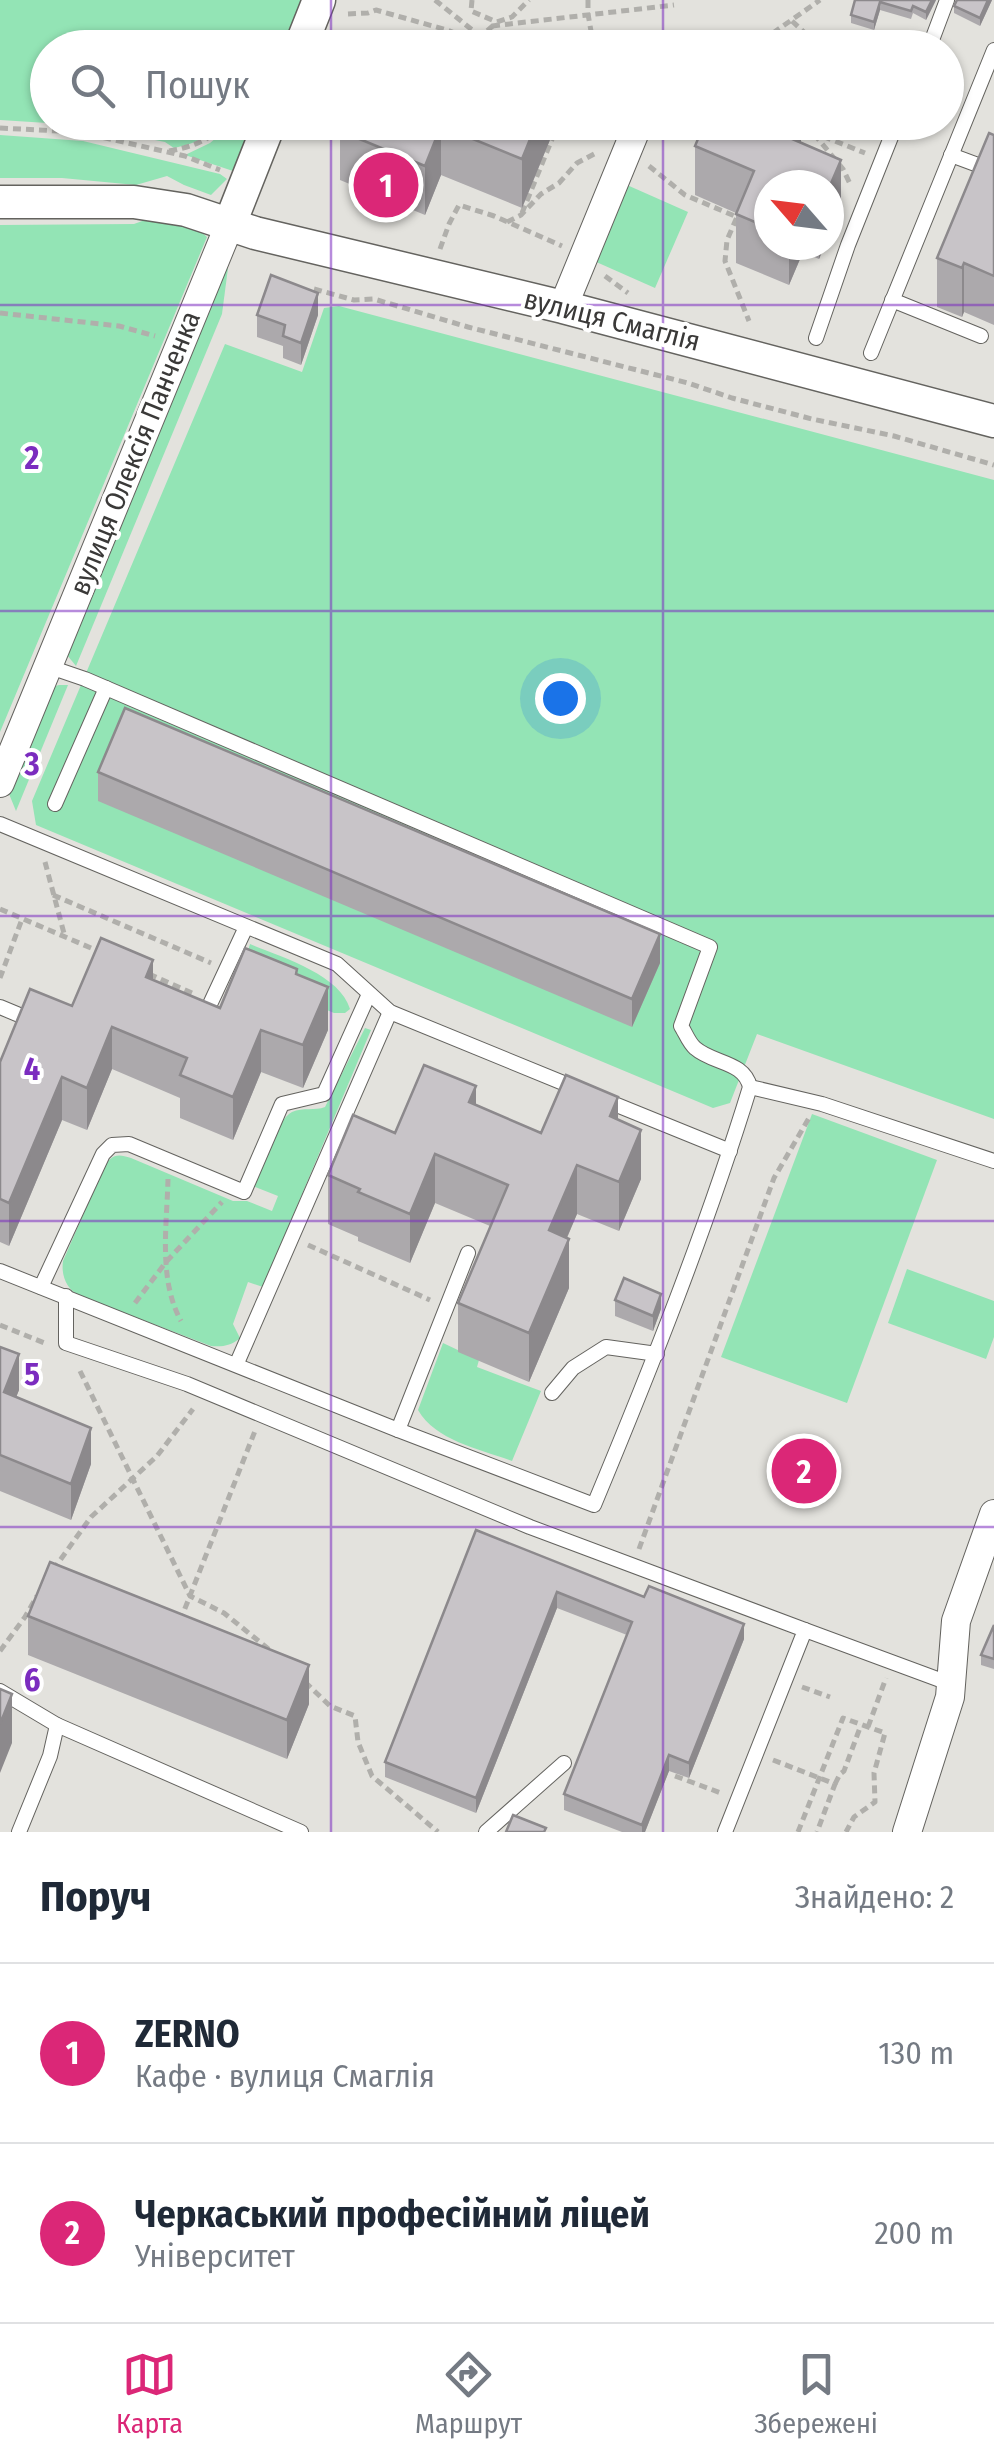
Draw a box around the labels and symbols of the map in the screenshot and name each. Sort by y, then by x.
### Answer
pin: 1 [354,148,418,222]
north arrow [754,170,844,260]
street label: вулиця Смаглія [520,282,704,358]
street label: вулиця Олексія Панченка [63,306,207,600]
text: 2 [24,439,40,477]
your location [535,673,586,724]
text: 3 [23,745,40,783]
text: 4 [24,1050,40,1088]
text: 5 [24,1355,40,1393]
pin: 2 [772,1434,836,1508]
text: 6 [24,1661,40,1699]

